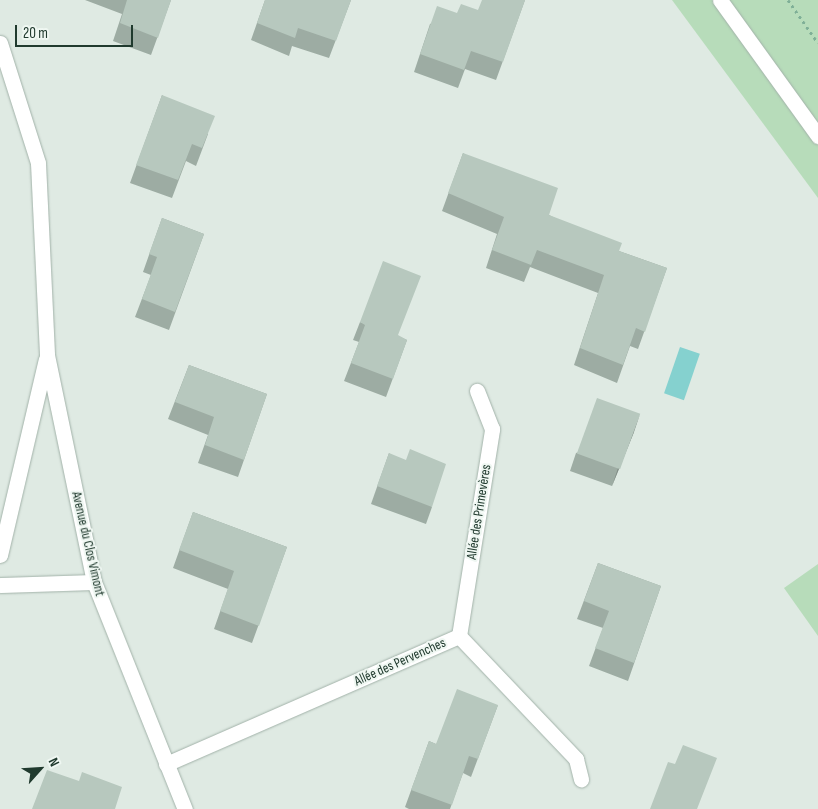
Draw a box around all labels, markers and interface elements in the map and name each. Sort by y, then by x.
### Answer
scale bar [18,15,135,47]
text: 20 m [23,24,48,43]
street label: Allée des Primevères [463,463,495,561]
street label: Avenue du Clos Vimont [68,490,108,598]
street label: Allée des Pervenches [352,634,448,690]
north arrow [15,744,65,794]
text: N [45,755,63,769]

